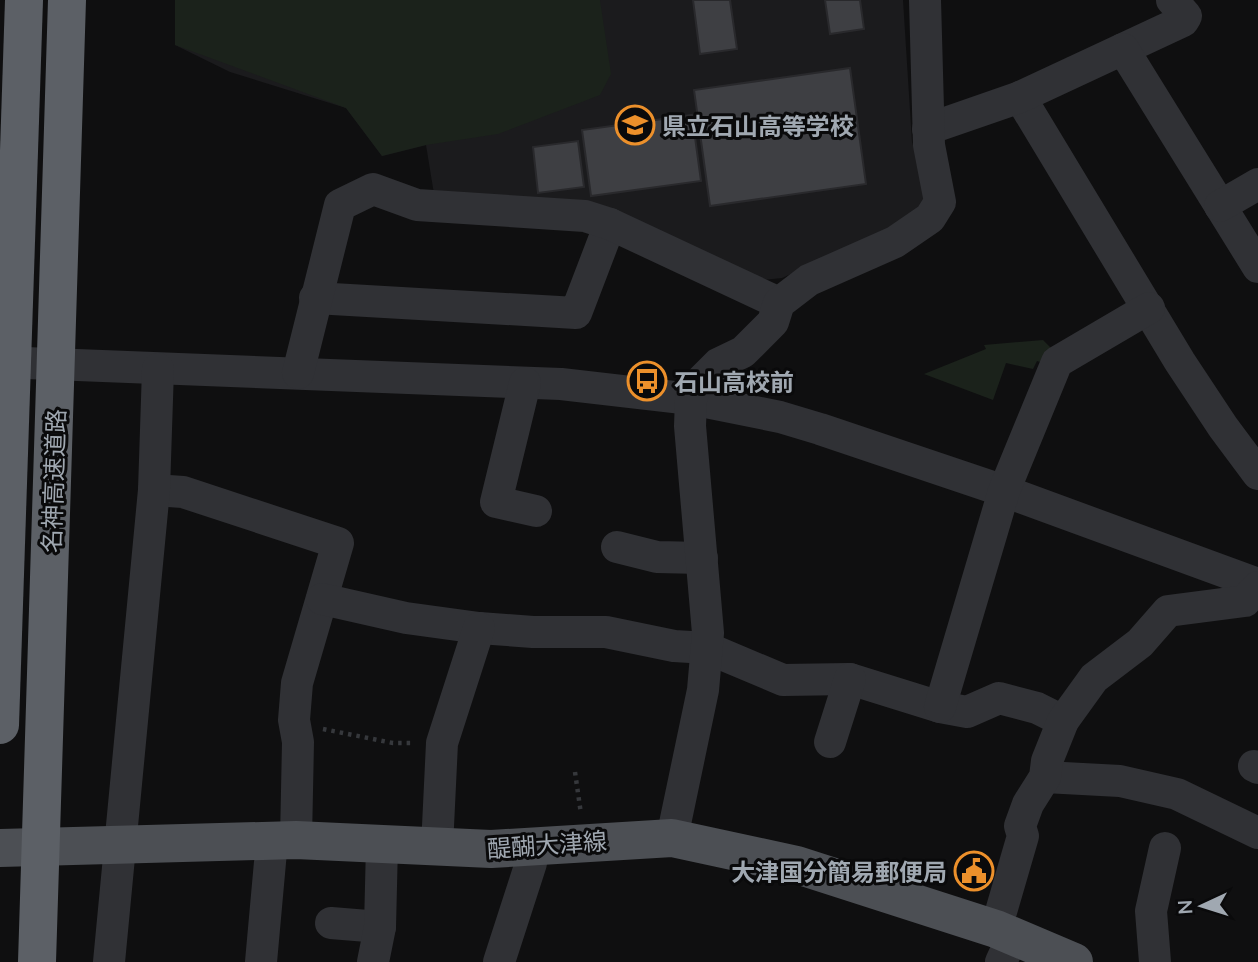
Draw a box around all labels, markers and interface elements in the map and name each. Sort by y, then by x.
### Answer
school or university icon: 県立石山高等学校 [614,104,656,146]
place label: 県立石山高等学校 [662,111,854,140]
bus stop icon: 石山高校前 [626,360,668,402]
place label: 石山高校前 [674,367,794,396]
street label: 名神高速道路 [36,409,70,553]
street label: 醍醐大津線 [486,825,608,863]
public building icon: 大津国分簡易郵便局 [953,850,995,892]
place label: 大津国分簡易郵便局 [731,857,947,886]
north arrow [1167,871,1237,941]
text: N [1173,899,1197,915]

